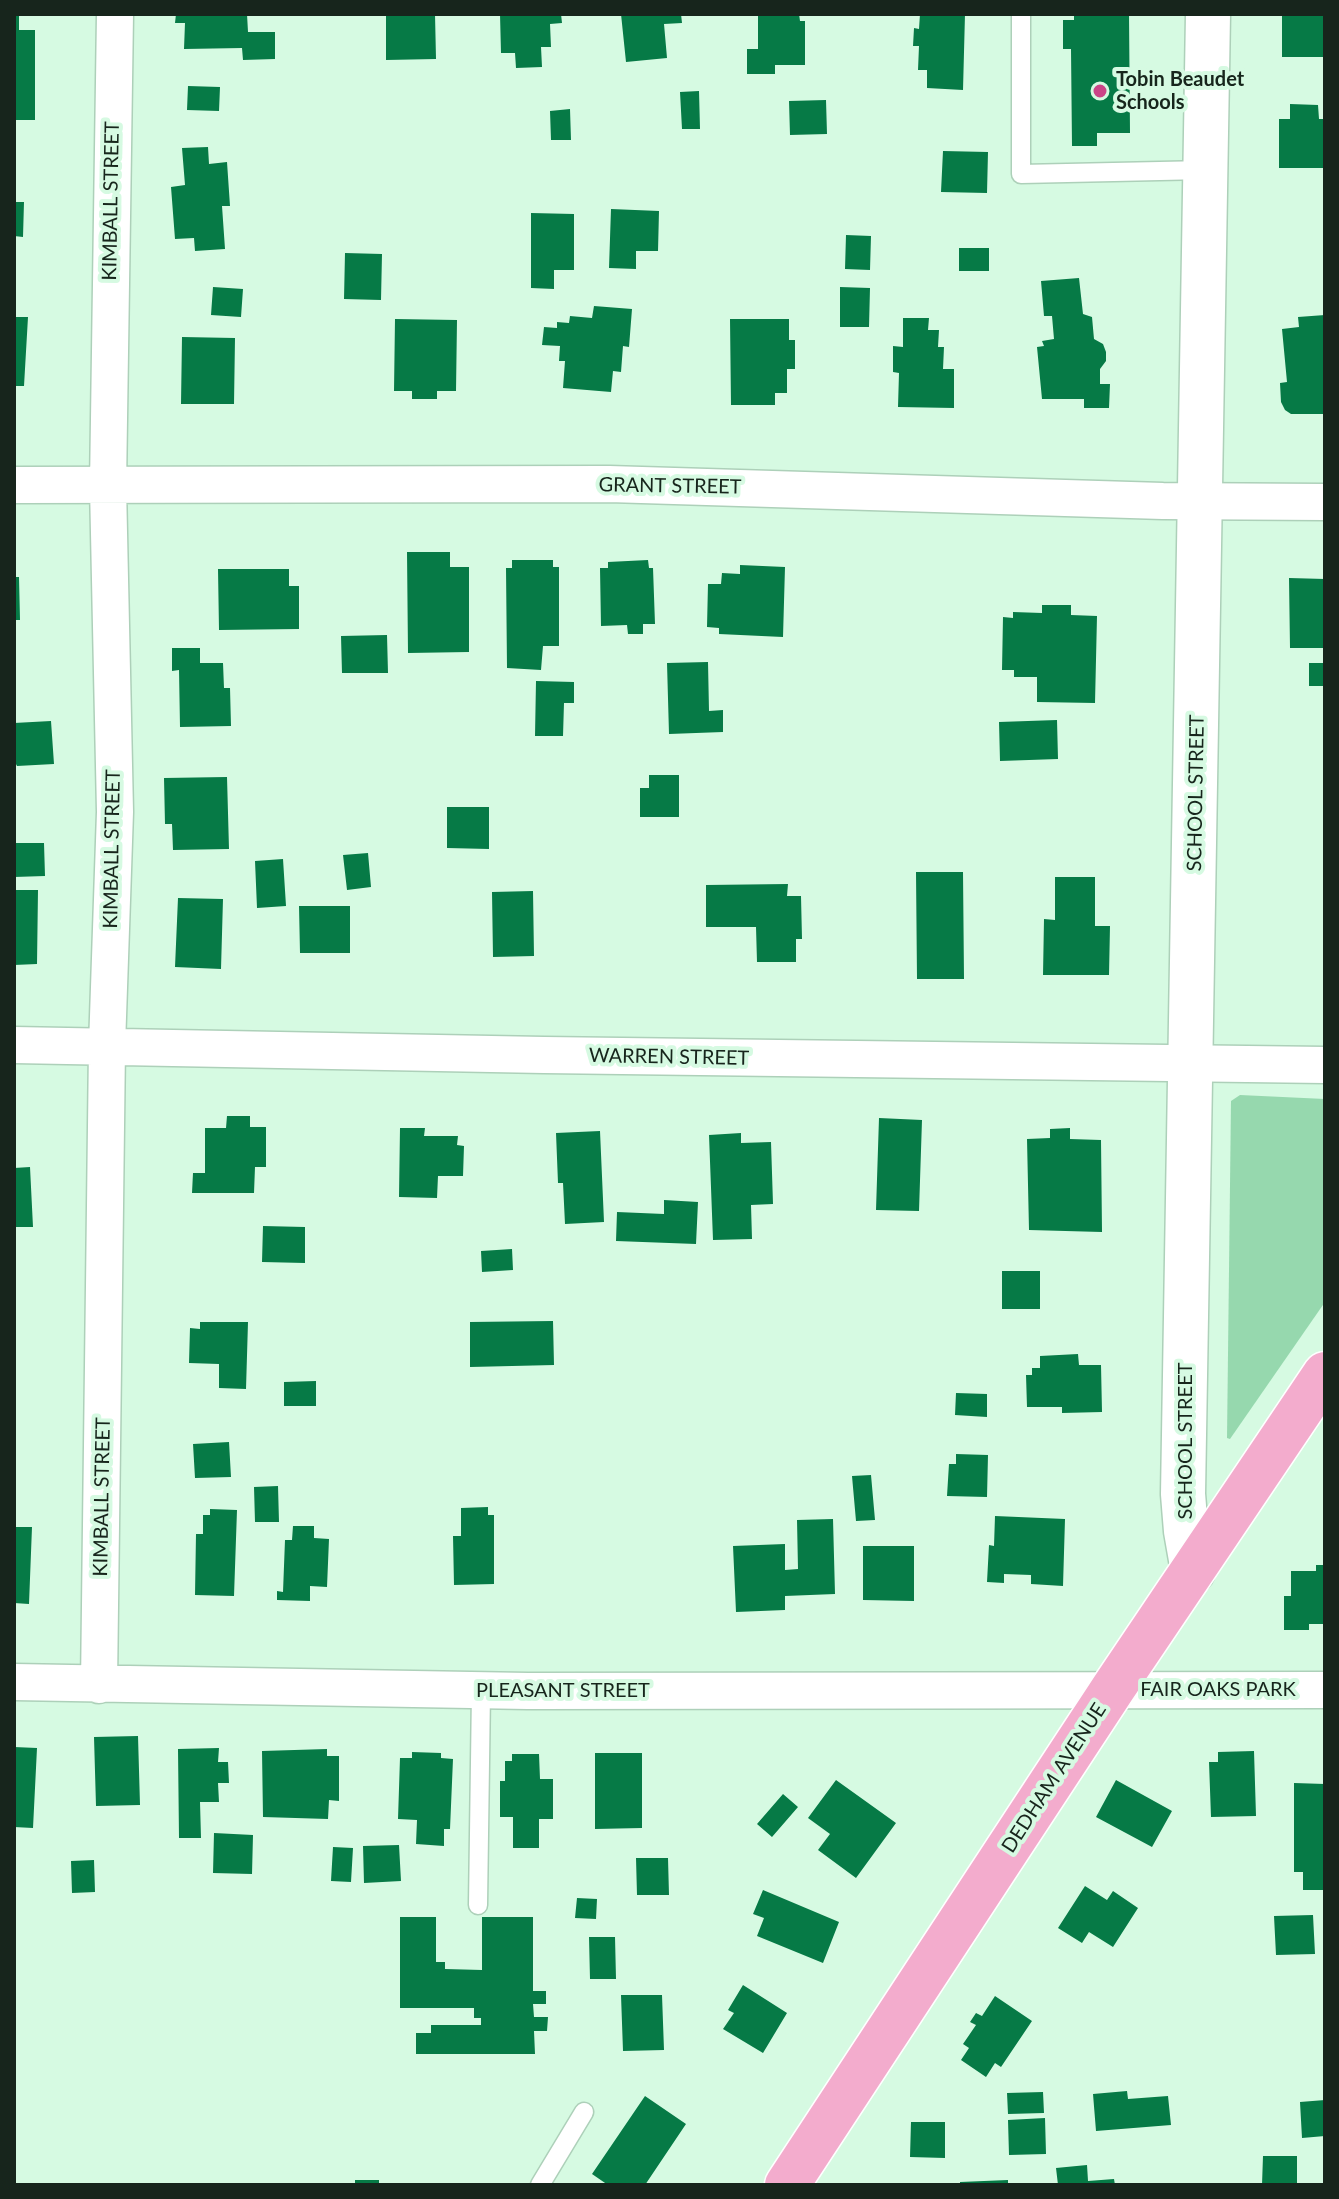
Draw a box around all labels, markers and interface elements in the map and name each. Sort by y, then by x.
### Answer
place label: Tobin Beaudet Schools [1116,68,1244,115]
marker: Tobin Beaudet Schools [1091,82,1109,100]
street label: KIMBALL STREET [98,121,124,281]
street label: GRANT STREET [598,473,742,499]
street label: SCHOOL STREET [1183,714,1209,872]
street label: KIMBALL STREET [99,769,125,929]
street label: WARREN STREET [589,1044,749,1070]
street label: SCHOOL STREET [1174,1363,1198,1519]
street label: KIMBALL STREET [89,1417,115,1577]
street label: FAIR OAKS PARK [1140,1678,1296,1702]
street label: PLEASANT STREET [476,1679,650,1703]
street label: DEDHAM AVENUE [997,1699,1111,1857]

